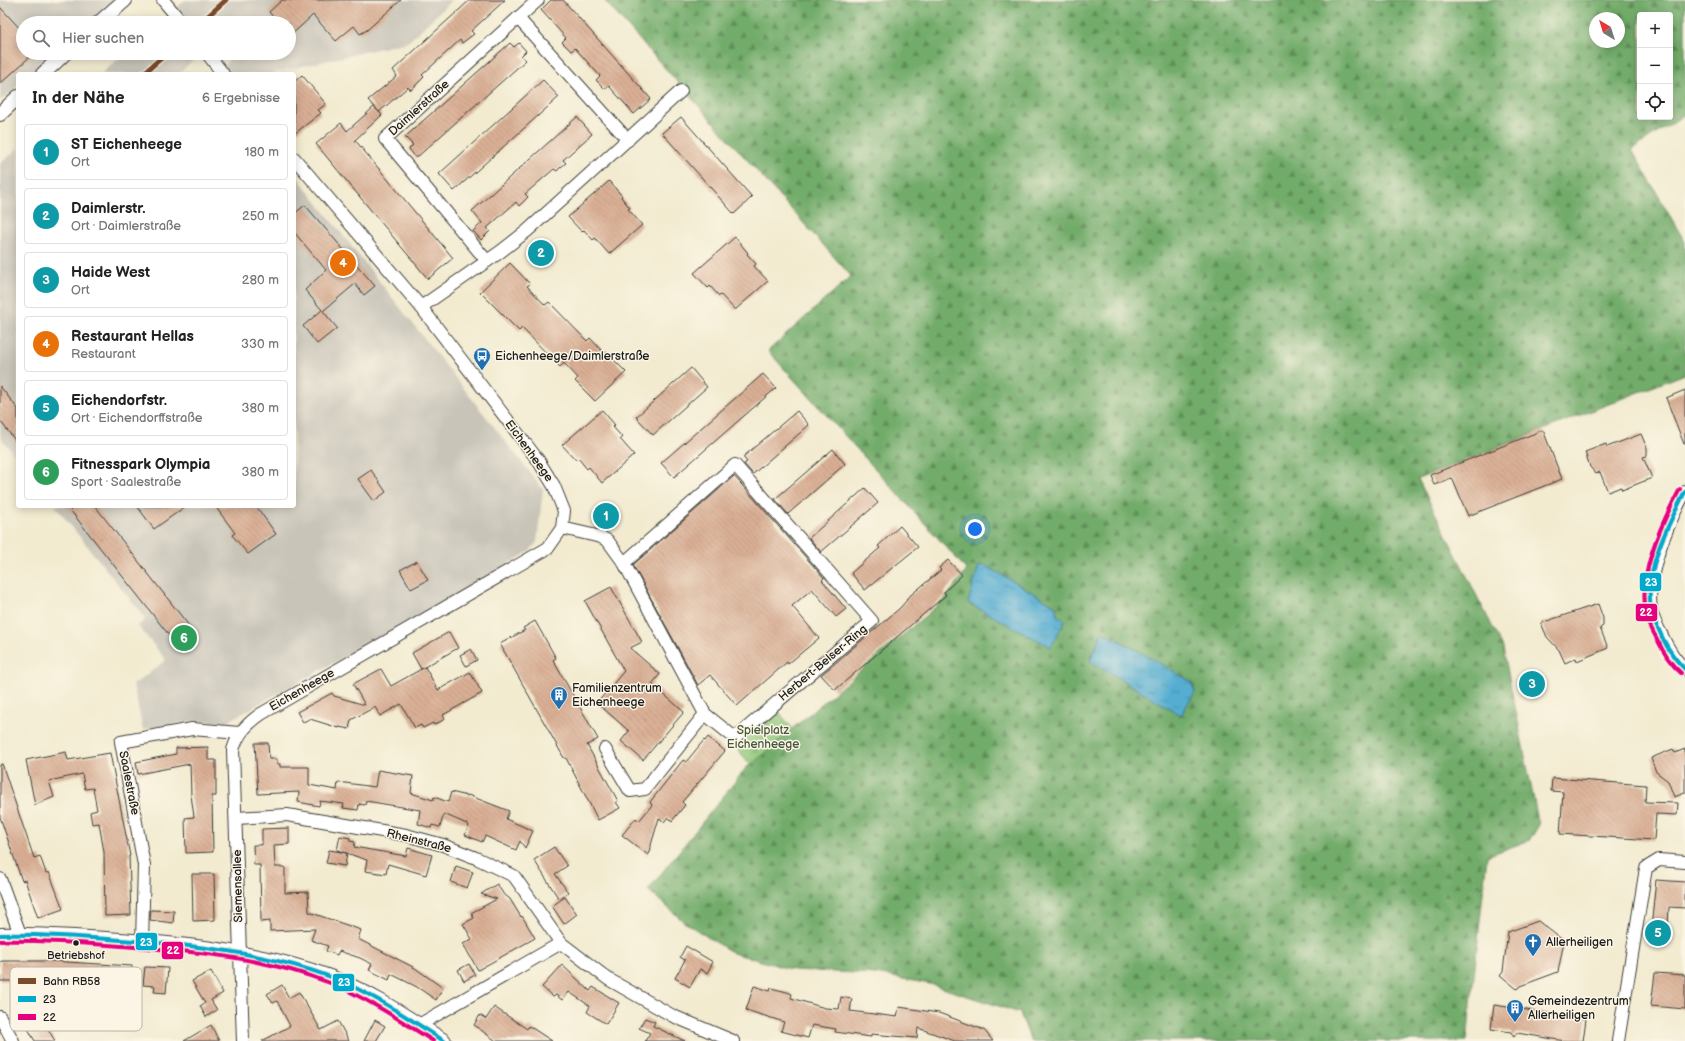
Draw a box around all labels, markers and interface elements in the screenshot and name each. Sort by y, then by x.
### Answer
north arrow [1589,12,1625,48]
map controls [1637,12,1673,120]
button: + [1637,12,1673,48]
search box [16,16,296,60]
icon: search [30,27,52,49]
text: Hier suchen [62,29,144,48]
button: − [1637,48,1673,84]
street label: Daimlerstraße [386,77,452,139]
button: locate [1637,84,1673,120]
text: In der Nähe [32,88,125,108]
text: 6 Ergebnisse [202,90,280,106]
text: ST Eichenheege [71,135,182,154]
text: 1 [43,144,49,160]
text: 180 m [244,144,279,160]
text: Ort [71,154,90,170]
text: Daimlerstr. [71,199,146,218]
text: 2 [42,208,50,224]
text: 250 m [242,208,279,224]
text: Ort · Daimlerstraße [71,218,181,234]
pin: 2 [528,238,554,268]
pin: 4 [330,248,356,278]
text: Haide West [71,263,150,282]
text: 3 [42,272,50,288]
text: 280 m [242,272,279,288]
text: Ort [71,282,90,298]
text: Restaurant Hellas [71,327,194,346]
text: 4 [42,336,50,352]
text: 330 m [241,336,279,352]
text: Restaurant [71,346,136,362]
bus stop icon: Eichenheege/Daimlerstraße [472,346,492,371]
place label: Eichenheege/Daimlerstraße [495,349,649,364]
text: Eichendorfstr. [71,391,167,410]
text: 5 [42,400,50,416]
text: 380 m [242,400,279,416]
text: Ort · Eichendorffstraße [71,410,202,426]
street label: Eichenheege [502,417,556,485]
text: Fitnesspark Olympia [71,455,210,474]
text: 6 [42,464,50,480]
text: 380 m [242,464,279,480]
text: Sport · Saalestraße [71,474,181,490]
pin: 1 [593,501,619,531]
your location [965,519,985,539]
line badge: 23 [1639,572,1662,592]
text: 23 [1645,576,1658,589]
line badge: 22 [1635,603,1658,622]
text: 22 [1639,606,1653,619]
street label: Herbert-Belser-Ring [776,622,870,704]
pin: 6 [171,623,197,653]
street label: Eichenheege [267,665,337,715]
pin: 3 [1519,669,1545,699]
place label: Familienzentrum Eichenheege [572,681,662,710]
building icon: Familienzentrum Eichenheege [549,685,569,710]
park label: Spielplatz Eichenheege [727,723,799,752]
street label: Saalestraße [115,750,143,816]
street label: Rheinstraße [385,826,453,856]
street label: Siemensallee [230,849,246,923]
pin: 5 [1645,918,1671,948]
line badge: 23 [135,932,158,951]
church icon: Allerheiligen [1523,932,1543,957]
place label: Allerheiligen [1546,935,1613,950]
text: 23 [140,936,153,949]
marker: Betriebshof [71,938,81,948]
line badge: 22 [161,941,184,960]
text: 22 [166,944,180,957]
place label: Betriebshof [47,949,106,962]
legend [10,967,142,1031]
line badge: 23 [332,973,355,992]
text: Bahn RB58 [43,975,100,988]
text: 23 [338,976,351,989]
text: 23 [43,993,56,1006]
place label: Gemeindezentrum Allerheiligen [1528,994,1629,1023]
building icon: Gemeindezentrum Allerheiligen [1505,998,1525,1023]
text: 22 [43,1011,56,1024]

